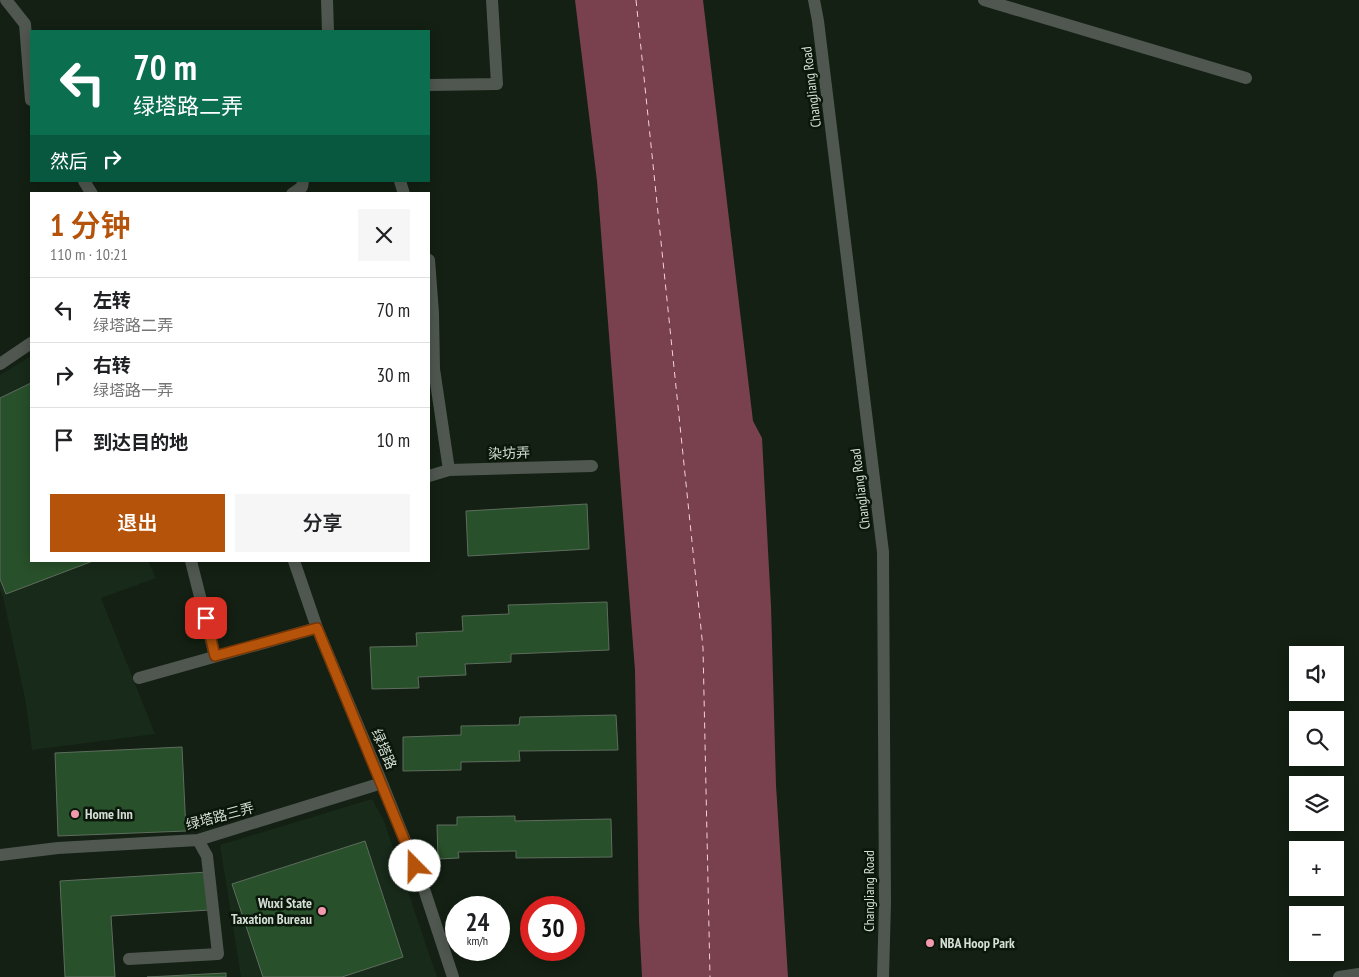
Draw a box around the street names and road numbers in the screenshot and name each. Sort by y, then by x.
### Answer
street label: ChangJiang Road [797,45,825,129]
street label: 染坊弄 [488,443,530,463]
street label: ChangJiang Road [846,447,874,531]
street label: 绿塔路 [368,726,400,772]
street label: 绿塔路三弄 [184,798,256,834]
street label: ChangJiang Road [860,850,878,932]

